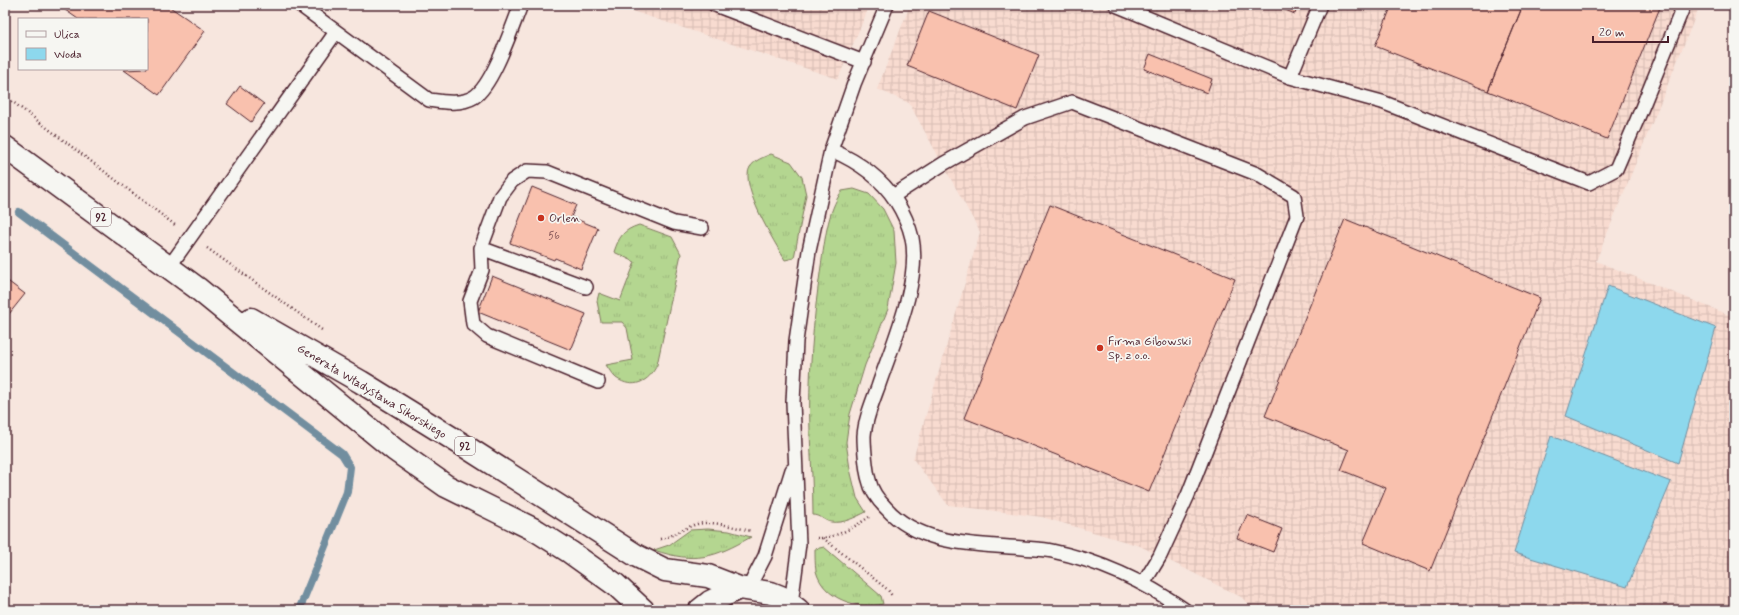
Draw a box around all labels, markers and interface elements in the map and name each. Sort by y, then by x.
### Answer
legend [18,18,148,70]
scale bar [1593,18,1668,44]
text: 20 m [1599,25,1625,41]
text: Ulica [54,27,80,43]
text: Woda [54,47,82,63]
road number: 92 [91,208,111,226]
place label: Orlen [549,211,581,227]
marker: Orlen [536,213,546,223]
house number: 56 [548,230,560,243]
place label: Firma Gibowski Sp. z o.o. [1108,334,1191,364]
street label: Generała Władysława Sikorskiego [294,341,449,443]
marker: Firma Gibowski Sp. z o.o. [1095,343,1105,353]
road number: 92 [455,437,475,455]

